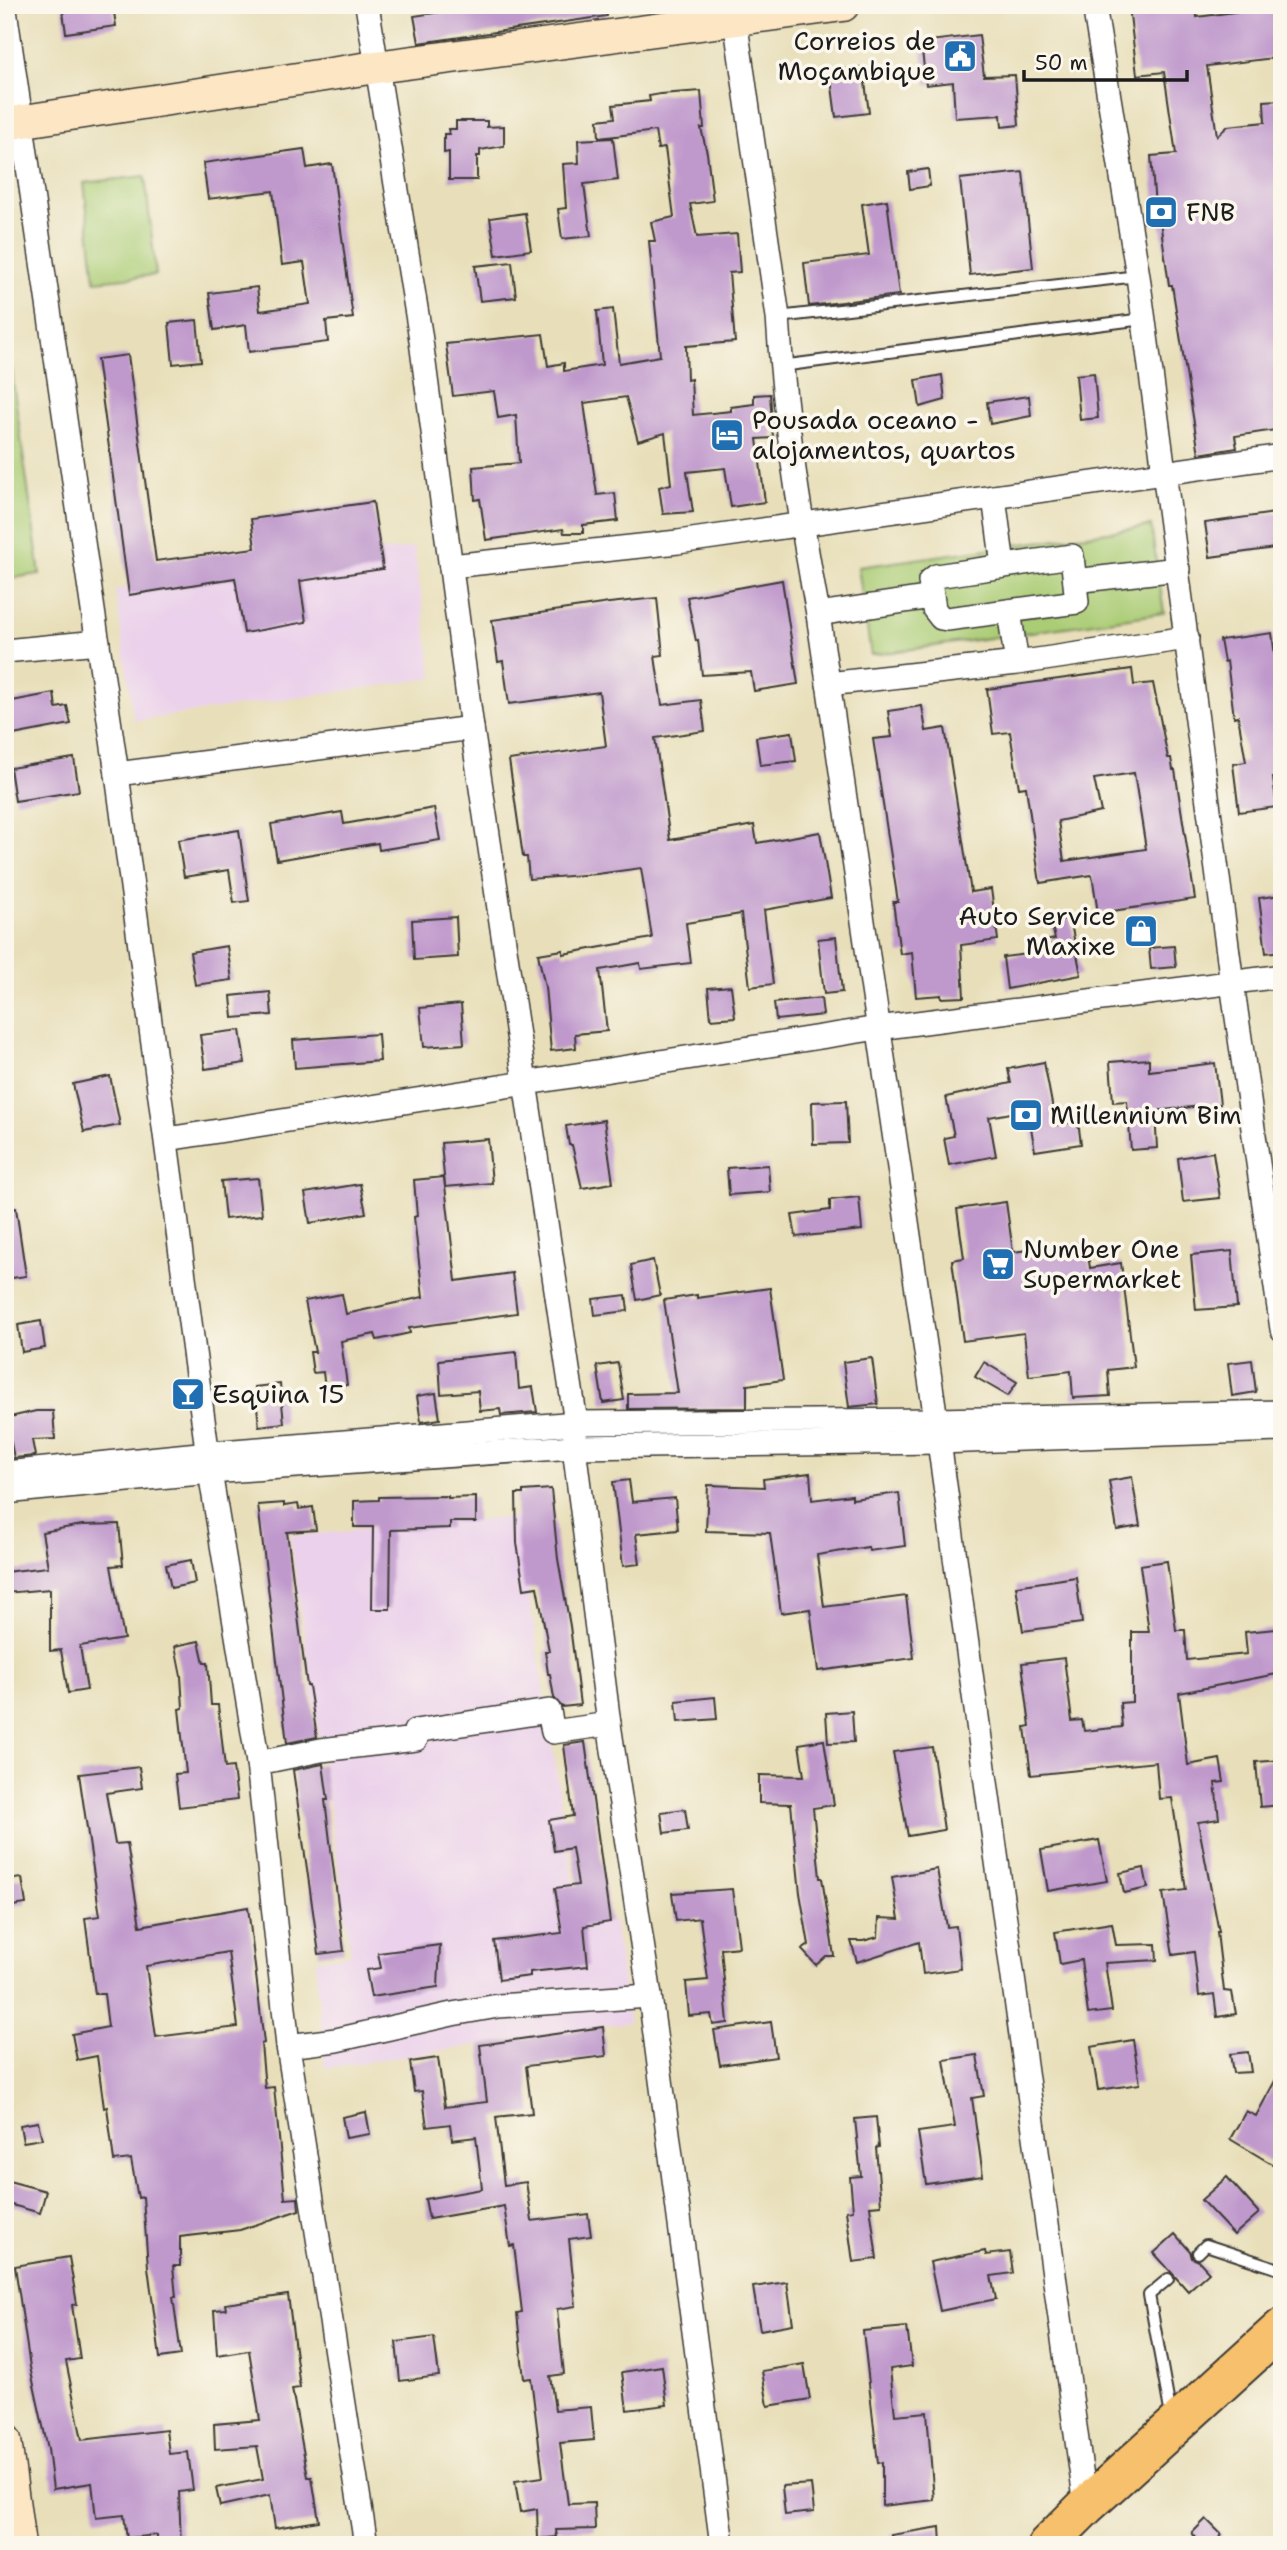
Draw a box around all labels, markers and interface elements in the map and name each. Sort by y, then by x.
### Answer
place label: Correios de Moçambique [778,23,936,88]
public building icon: Correios de Moçambique [941,37,979,75]
scale bar [1024,38,1187,82]
text: 50 m [1035,49,1088,77]
bank icon: FNB [1142,193,1180,231]
place label: FNB [1186,194,1235,229]
place label: Pousada oceano - alojamentos, quartos [752,402,1016,467]
hotel icon: Pousada oceano - alojamentos, quartos [708,416,746,454]
place label: Auto Service Maxixe [959,898,1116,963]
shop icon: Auto Service Maxixe [1122,912,1160,950]
bank icon: Millennium Bim [1007,1096,1045,1134]
place label: Millennium Bim [1050,1097,1242,1132]
place label: Number One Supermarket [1023,1231,1181,1296]
supermarket icon: Number One Supermarket [979,1245,1017,1283]
bar icon: Esquina 15 [169,1375,207,1413]
place label: Esquina 15 [212,1376,344,1411]

